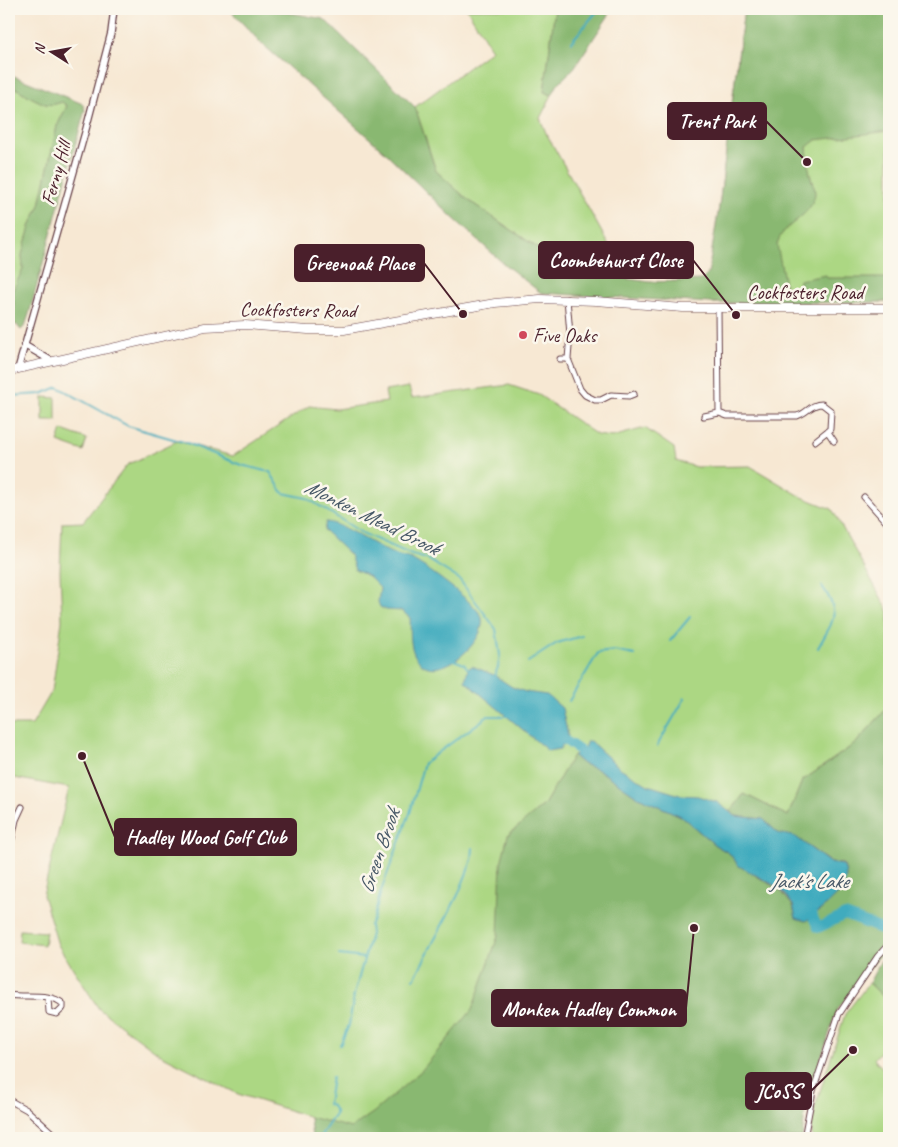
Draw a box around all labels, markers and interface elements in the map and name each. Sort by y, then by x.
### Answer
north arrow [28,28,78,78]
text: N [31,41,49,55]
callout: Trent Park [668,103,766,139]
text: Trent Park [679,108,758,134]
street label: Ferny Hill [35,135,78,208]
callout: Coombehurst Close [539,242,693,278]
callout: Greenoak Place [295,245,424,281]
text: Coombehurst Close [549,247,685,273]
text: Greenoak Place [306,250,416,276]
street label: Cockfosters Road [747,280,866,305]
street label: Cockfosters Road [240,296,359,324]
place label: Five Oaks [533,323,599,348]
marker: Five Oaks [517,329,529,341]
water label: Monken Mead Brook [301,473,447,563]
water label: Green Brook [353,803,407,896]
callout: Hadley Wood Golf Club [115,819,296,855]
text: Hadley Wood Golf Club [125,824,288,850]
water label: Jack's Lake [768,868,851,894]
callout: Monken Hadley Common [492,990,686,1026]
text: Monken Hadley Common [502,996,677,1022]
callout: JCoSS [746,1073,811,1109]
text: JCoSS [753,1078,805,1104]

